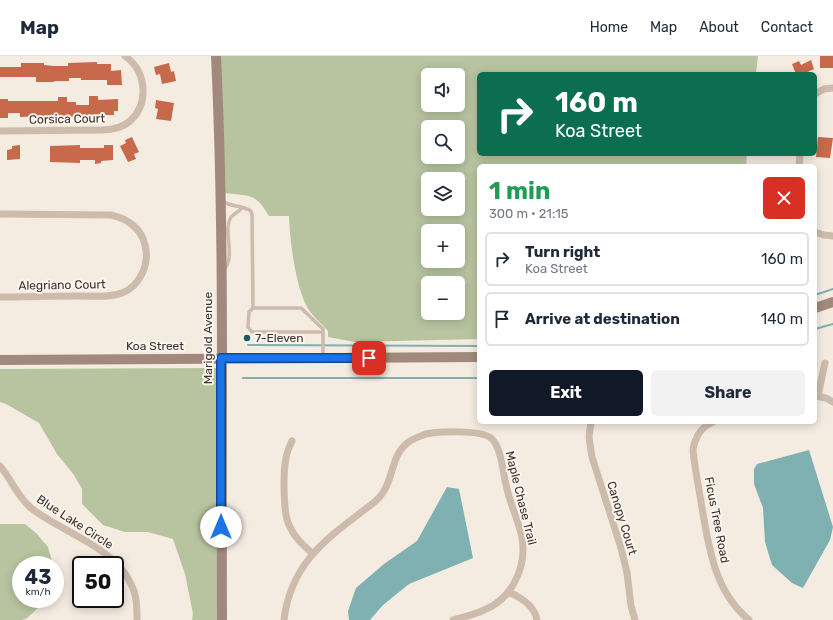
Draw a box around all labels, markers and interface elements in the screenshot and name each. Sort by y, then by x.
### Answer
text: Map [20,16,59,39]
text: Home [590,19,628,36]
text: Map [650,19,677,36]
text: About [699,19,739,36]
text: Contact [761,19,813,36]
map controls [421,68,465,320]
button: sound [421,68,465,112]
text: 160 m [555,86,638,119]
icon: right [489,88,541,140]
street label: Corsica Court [29,111,105,127]
button: search [421,120,465,164]
text: Koa Street [555,120,642,142]
button: layers [421,172,465,216]
text: 1 min [489,177,550,205]
button: close [763,177,805,219]
text: 300 m · 21:15 [489,206,569,221]
button: + [421,224,465,268]
text: Turn right [525,243,600,261]
icon: right [491,248,513,270]
text: 160 m [761,250,803,268]
text: Koa Street [525,261,588,276]
button: − [421,276,465,320]
street label: Alegriano Court [18,277,106,293]
street label: Marigold Avenue [201,292,215,384]
icon: arrive [491,308,513,330]
text: Arrive at destination [525,310,680,328]
text: 140 m [761,310,803,328]
place label: 7-Eleven [255,331,304,345]
marker: 7-Eleven [242,333,252,343]
street label: Koa Street [126,339,184,353]
pin [352,341,386,375]
icon: arrive [358,347,380,369]
button: Exit [489,370,643,416]
button: Share [651,370,805,416]
street label: Maple Chase Trail [503,450,539,546]
street label: Ficus Tree Road [702,476,732,564]
street label: Canopy Court [604,479,640,557]
street label: Blue Lake Circle [34,492,116,552]
position arrow [200,506,242,548]
speed limit sign: 50 [72,556,124,608]
text: 43 [25,565,51,589]
text: km/h [26,586,50,598]

